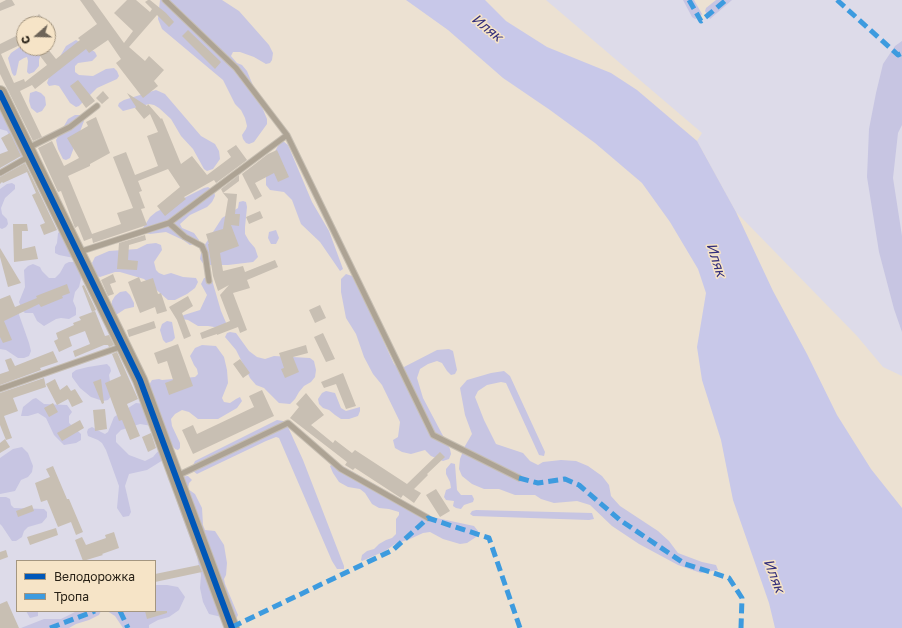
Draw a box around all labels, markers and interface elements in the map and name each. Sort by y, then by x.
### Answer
water label: Иляк [468,11,506,45]
north arrow [16,16,56,56]
text: С [18,34,33,46]
water label: Иляк [703,241,729,279]
water label: Иляк [760,557,788,595]
legend [16,560,156,612]
text: Велодорожка [54,569,135,584]
text: Тропа [54,589,89,604]

